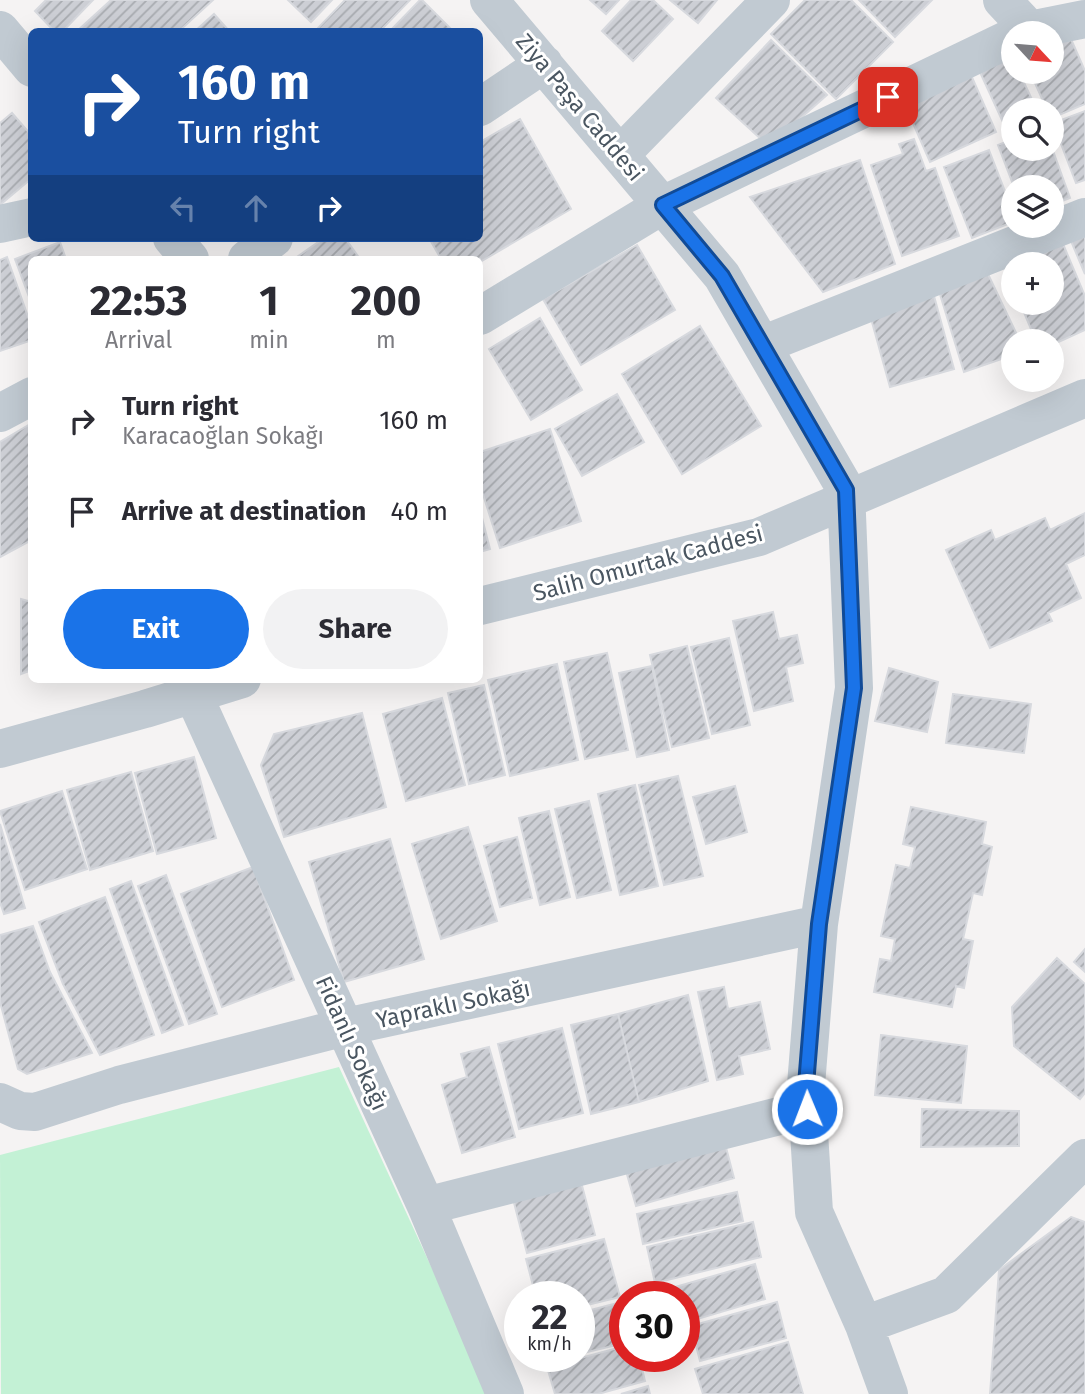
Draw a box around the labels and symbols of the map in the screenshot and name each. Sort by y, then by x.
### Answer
north arrow [1001,21,1064,84]
street label: Ziya Paşa Caddesi [510,28,650,186]
pin [858,67,918,127]
street label: Salih Omurtak Caddesi [530,519,766,607]
street label: Fidanlı Sokağı [310,971,394,1115]
street label: Yapraklı Sokağı [373,974,533,1034]
position arrow [770,1072,844,1146]
speed limit sign: 30 [609,1281,700,1372]

